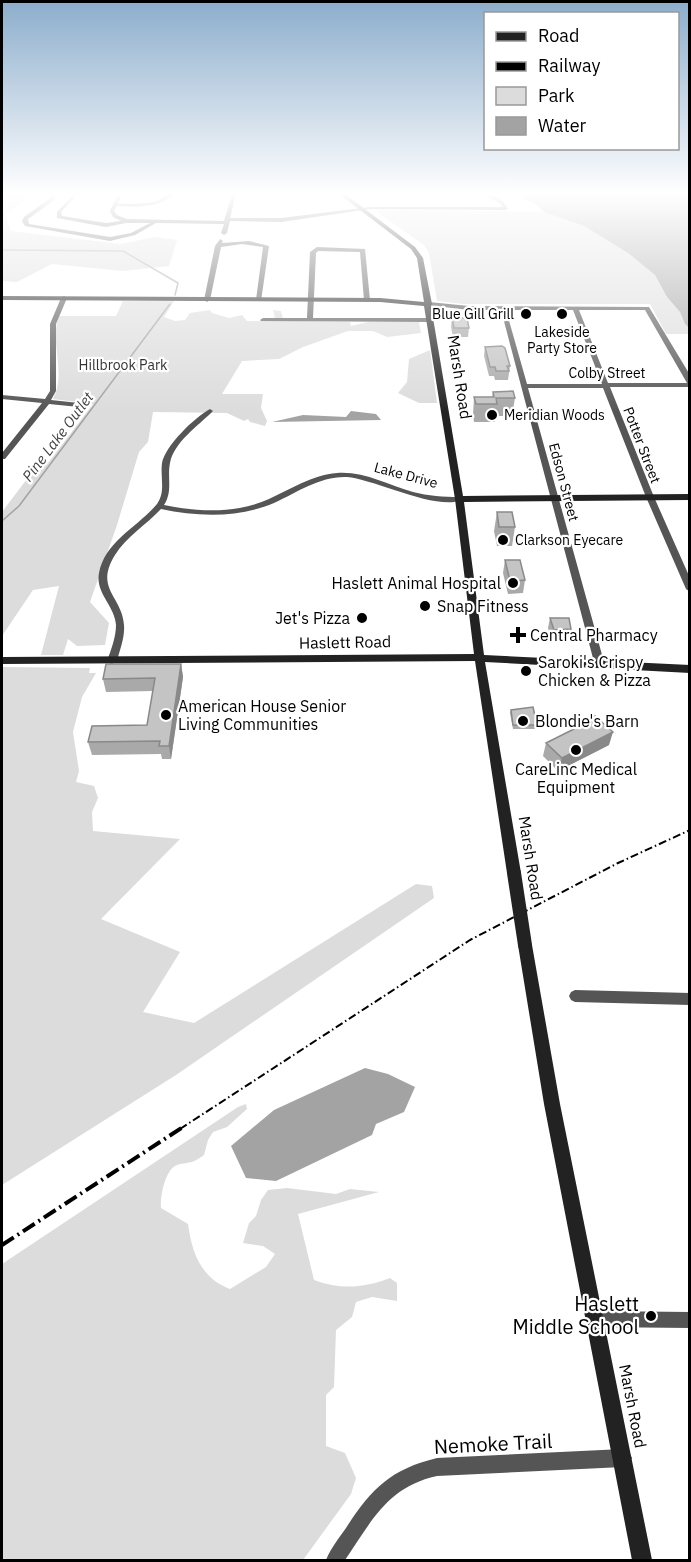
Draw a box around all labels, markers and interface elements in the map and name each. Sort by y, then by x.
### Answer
legend [484,12,679,150]
text: Road [538,24,579,47]
text: Railway [538,54,600,77]
text: Park [538,84,575,107]
text: Water [538,114,587,137]
place label: Blue Gill Grill [432,305,514,323]
marker: Blue Gill Grill [519,307,533,321]
marker: Lakeside Party Store [555,307,569,321]
place label: Lakeside Party Store [527,323,597,357]
street label: Marsh Road [443,334,477,420]
park label: Hillbrook Park [79,356,168,374]
street label: Colby Street [568,364,646,382]
water label: Pine Lake Outlet [18,387,98,485]
street label: Potter Street [619,404,665,486]
place label: Meridian Woods [504,406,605,424]
marker: Meridian Woods [485,408,499,422]
street label: Edson Street [545,441,583,523]
street label: Lake Drive [372,458,440,492]
place label: Clarkson Eyecare [515,531,624,549]
marker: Clarkson Eyecare [496,533,510,547]
place label: Haslett Animal Hospital [332,573,501,593]
marker: Haslett Animal Hospital [506,576,520,590]
place label: Snap Fitness [437,596,529,616]
marker: Snap Fitness [418,599,432,613]
place label: Jet's Pizza [275,608,350,628]
marker: Jet's Pizza [355,611,369,625]
place label: Central Pharmacy [530,625,658,645]
marker: Central Pharmacy [511,628,525,642]
street label: Haslett Road [299,631,391,653]
place label: Saroki's Crispy Chicken & Pizza [538,652,651,690]
marker: Saroki's Crispy Chicken & Pizza [519,664,533,678]
place label: American House Senior Living Communities [178,696,346,734]
marker: American House Senior Living Communities [159,708,173,722]
place label: Blondie's Barn [535,711,639,731]
marker: Blondie's Barn [516,714,530,728]
marker: CareLinc Medical Equipment [569,743,583,757]
place label: CareLinc Medical Equipment [515,759,637,797]
street label: Marsh Road [514,815,548,901]
place label: Haslett Middle School [513,1290,639,1340]
marker: Haslett Middle School [644,1309,658,1323]
street label: Marsh Road [615,1362,651,1450]
street label: Nemoke Trail [433,1427,553,1460]

